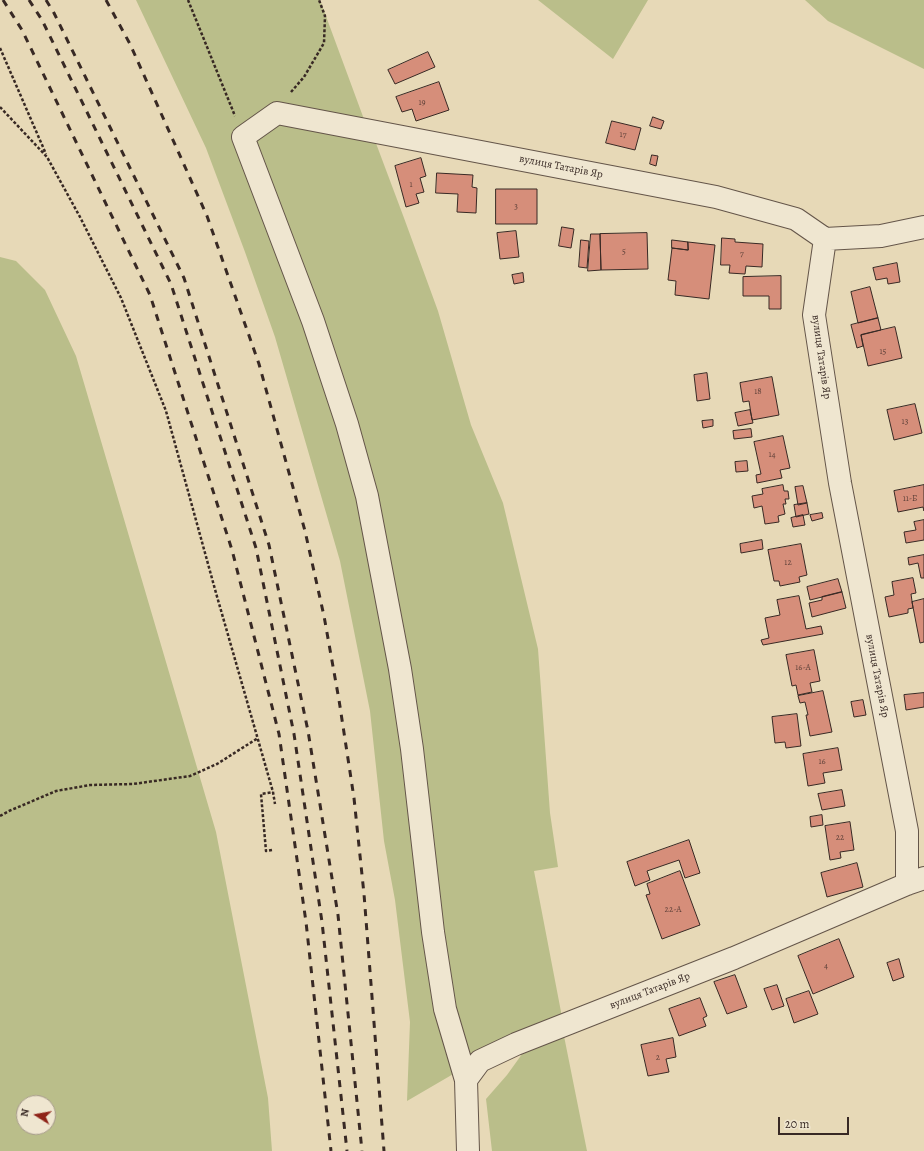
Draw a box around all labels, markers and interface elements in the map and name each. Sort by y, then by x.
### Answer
house number: 19 [418,98,426,108]
house number: 17 [620,130,626,140]
street label: вулиця Татарів Яр [518,152,604,182]
house number: 1 [409,180,413,190]
house number: 3 [514,202,518,212]
house number: 5 [622,247,626,257]
house number: 7 [740,249,744,259]
street label: вулиця Татарів Яр [809,314,833,400]
house number: 15 [880,347,886,357]
house number: 18 [754,387,762,397]
house number: 13 [902,417,908,427]
house number: 14 [768,450,776,460]
house number: 11-Б [903,494,917,504]
house number: 12 [784,558,792,568]
street label: вулиця Татарів Яр [862,633,892,719]
house number: 16-А [795,663,811,673]
house number: 16 [818,757,826,767]
house number: 22 [836,833,844,843]
house number: 22-А [665,905,681,915]
house number: 4 [824,961,828,971]
street label: вулиця Татарів Яр [608,970,692,1012]
house number: 2 [656,1053,660,1063]
north arrow [16,1095,56,1135]
text: N [17,1107,33,1118]
scale bar [780,1109,851,1135]
text: 20 m [785,1116,809,1132]

